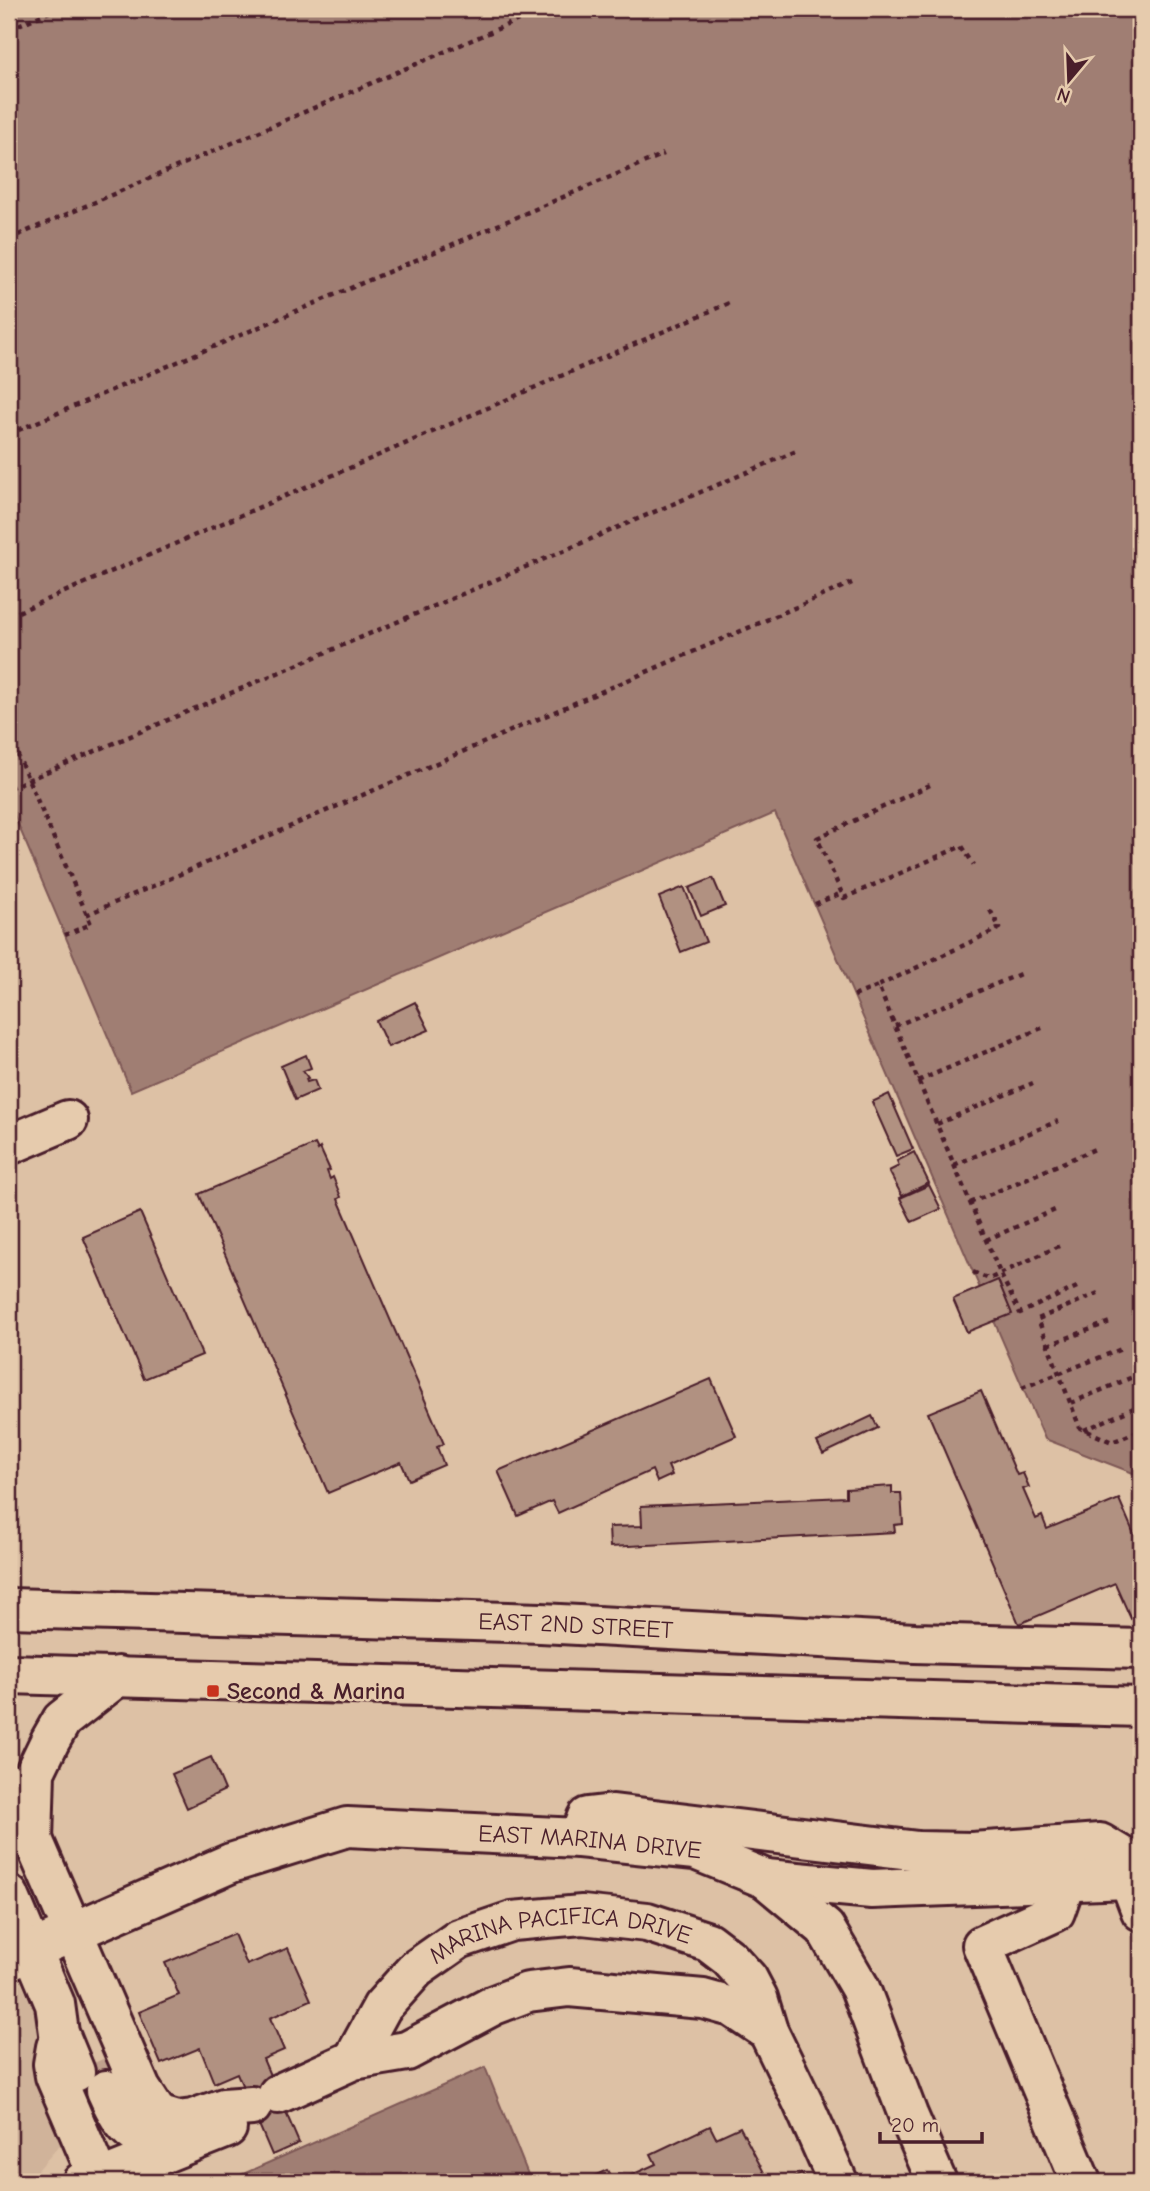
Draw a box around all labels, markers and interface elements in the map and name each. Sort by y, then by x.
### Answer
north arrow [1034,46,1104,116]
text: N [1054,83,1073,108]
street label: EAST 2ND STREET [478,1607,674,1644]
place label: Second & Marina [227,1677,406,1705]
marker: Second & Marina [205,1683,221,1699]
street label: EAST MARINA DRIVE [477,1819,703,1865]
street label: MARINA PACIFICA DRIVE [423,1901,695,1970]
scale bar [880,2100,982,2144]
text: 20 m [891,2113,939,2137]

